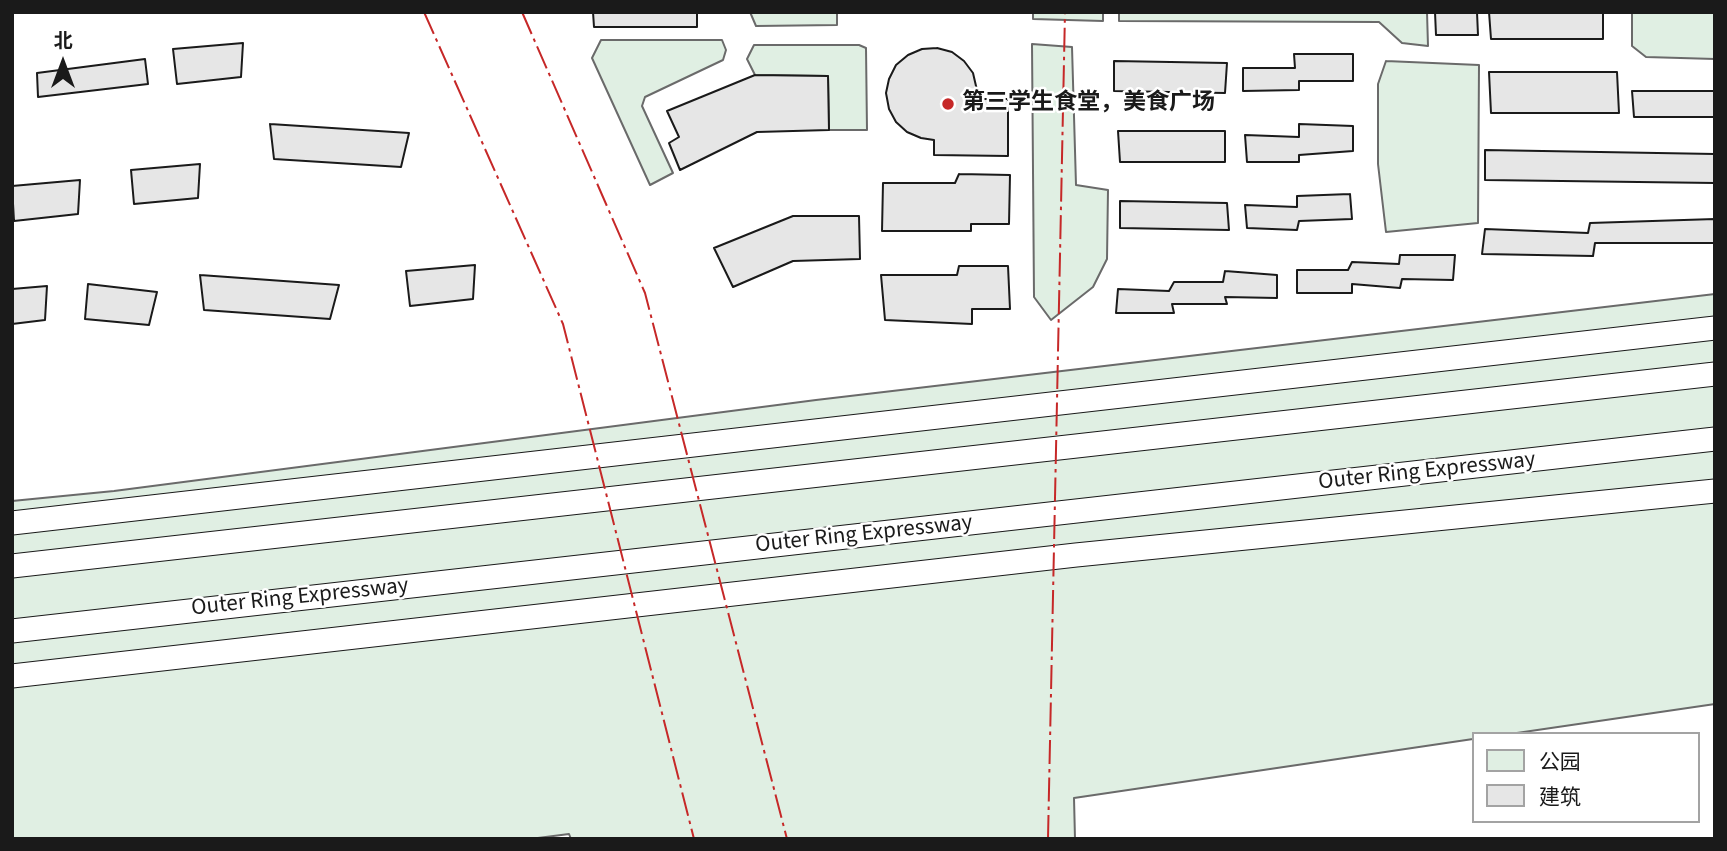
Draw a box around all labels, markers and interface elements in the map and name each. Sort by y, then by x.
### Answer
north arrow [28,28,98,98]
text: 北 [53,28,73,55]
place label: 第三学生食堂，美食广场 [962,90,1215,118]
marker: 第三学生食堂，美食广场 [940,96,956,112]
street label: Outer Ring Expressway [1317,447,1537,497]
street label: Outer Ring Expressway [754,510,974,560]
street label: Outer Ring Expressway [190,573,410,623]
legend [1472,732,1699,823]
text: 公园 [1539,747,1581,777]
text: 建筑 [1539,782,1581,812]

